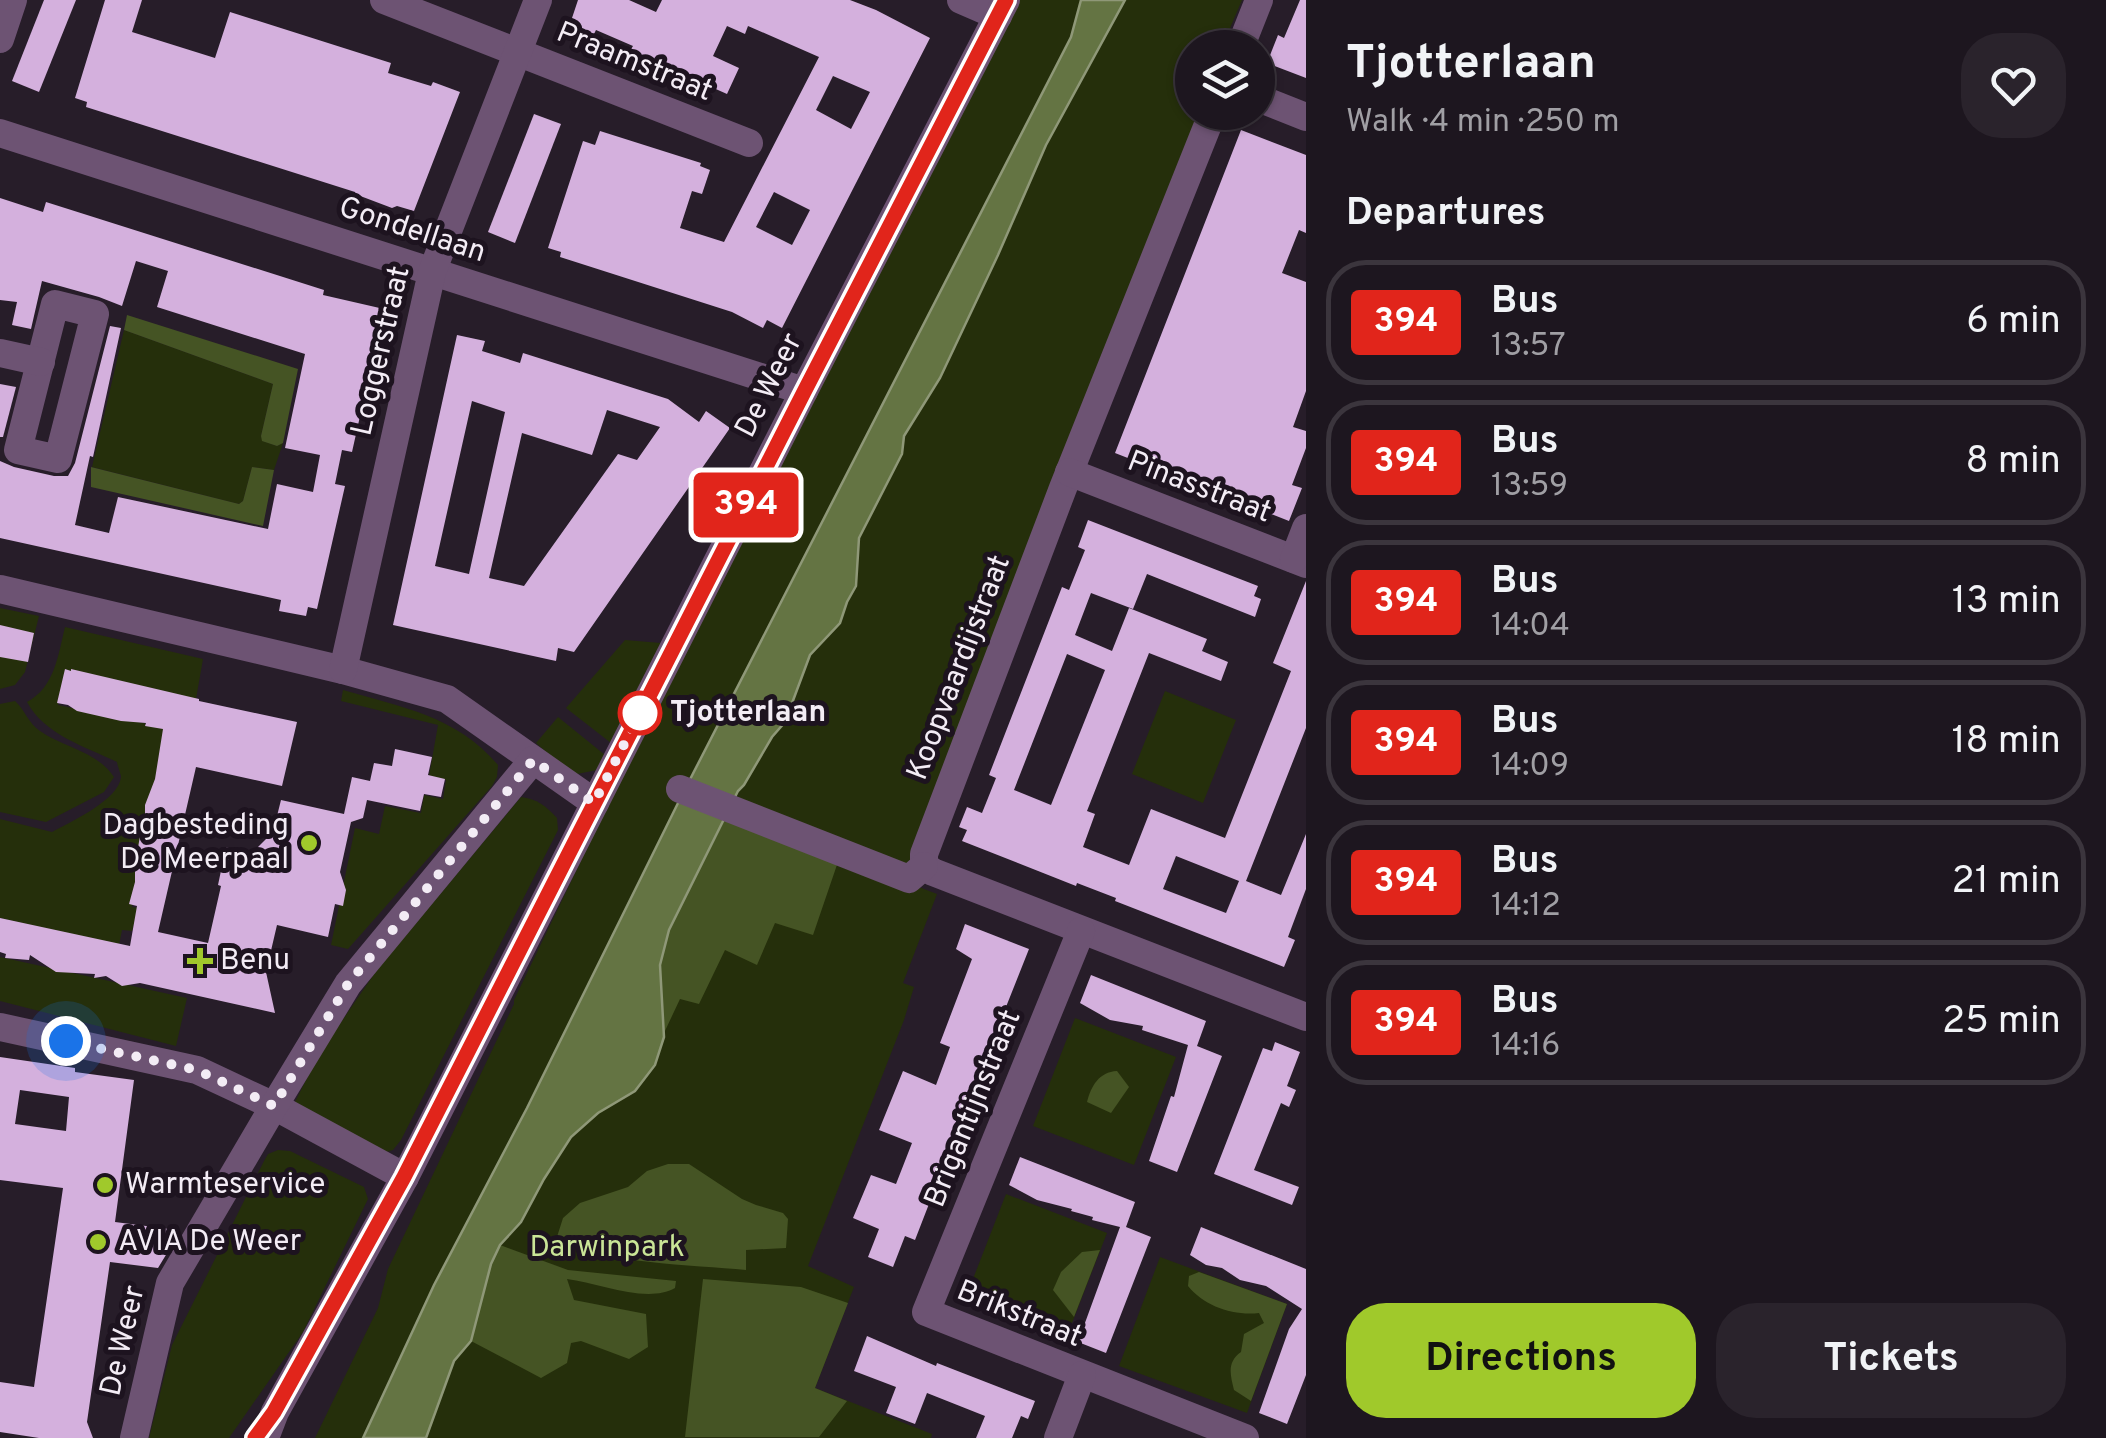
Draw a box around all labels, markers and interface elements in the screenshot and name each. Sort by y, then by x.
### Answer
street label: Praamstraat [551,15,717,111]
map controls [1175,30,1275,130]
button: layers [1175,30,1275,130]
button: heart [1961,33,2066,138]
text: Tjotterlaan [1346,35,1596,95]
text: Walk · 4 min · 250 m [1346,103,1620,143]
street label: Gondellaan [334,190,490,272]
text: Departures [1346,190,1546,239]
street label: Loggerstraat [345,263,419,439]
text: Bus [1491,278,1558,327]
text: 6 min [1966,298,2061,347]
text: 394 [1374,300,1438,344]
street label: De Weer [728,327,812,444]
text: 13:57 [1491,327,1566,367]
text: Bus [1491,418,1558,467]
text: 8 min [1966,438,2061,487]
text: 394 [1374,440,1438,484]
street label: Pinasstraat [1122,444,1276,532]
text: 13:59 [1491,467,1568,507]
line badge: 394 [688,472,804,538]
text: 394 [714,483,778,527]
street label: Koopvaardijstraat [900,550,1020,786]
text: Bus [1491,558,1558,607]
text: 13 min [1952,578,2061,627]
text: 394 [1374,580,1438,624]
text: 14:04 [1491,607,1570,647]
marker: Tjotterlaan [619,692,661,734]
place label: Tjotterlaan [670,695,826,732]
text: Bus [1491,698,1558,747]
text: 18 min [1951,718,2061,767]
text: 394 [1374,720,1438,764]
text: 14:09 [1491,747,1569,787]
place label: Dagbesteding De Meerpaal [103,808,289,879]
marker: Dagbesteding De Meerpaal [298,832,320,854]
text: Bus [1491,838,1558,887]
text: 21 min [1951,858,2061,907]
text: 394 [1374,860,1438,904]
text: 14:12 [1491,887,1561,927]
place label: Benu [220,943,290,980]
marker: Benu [189,950,211,972]
text: Bus [1491,978,1558,1027]
text: 25 min [1942,998,2061,1047]
text: 394 [1374,1000,1438,1044]
street label: Brigantijnstraat [918,1005,1030,1213]
your location [41,1016,91,1066]
text: 14:16 [1491,1027,1560,1067]
place label: Warmteservice [125,1167,326,1204]
marker: Warmteservice [94,1174,116,1196]
place label: AVIA De Weer [118,1224,302,1261]
park label: Darwinpark [529,1230,685,1267]
marker: AVIA De Weer [87,1231,109,1253]
street label: Brikstraat [951,1273,1087,1357]
street label: De Weer [93,1282,155,1400]
button: Directions [1346,1303,1696,1418]
button: Tickets [1716,1303,2066,1418]

